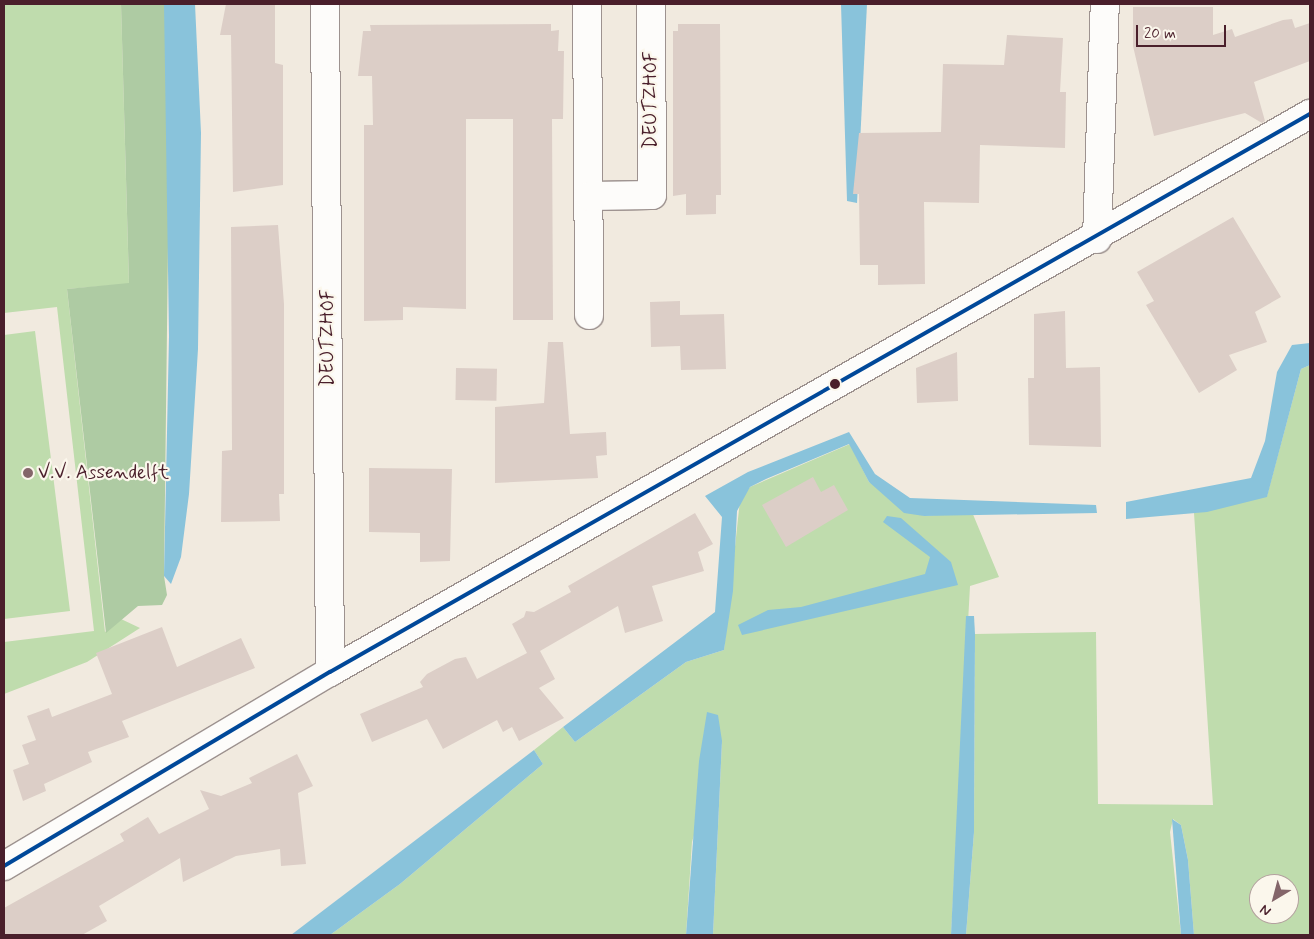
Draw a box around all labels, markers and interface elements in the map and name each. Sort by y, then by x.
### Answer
scale bar [1139,15,1229,47]
text: 20 m [1144,24,1176,44]
street label: DEUTZHOF [640,51,662,149]
street label: DEUTZHOF [317,289,339,387]
unlabelled marker [830,379,840,389]
place label: V.V. Assendelft [38,462,169,484]
marker: V.V. Assendelft [22,467,34,479]
north arrow [1249,874,1299,924]
text: N [1256,900,1275,920]

